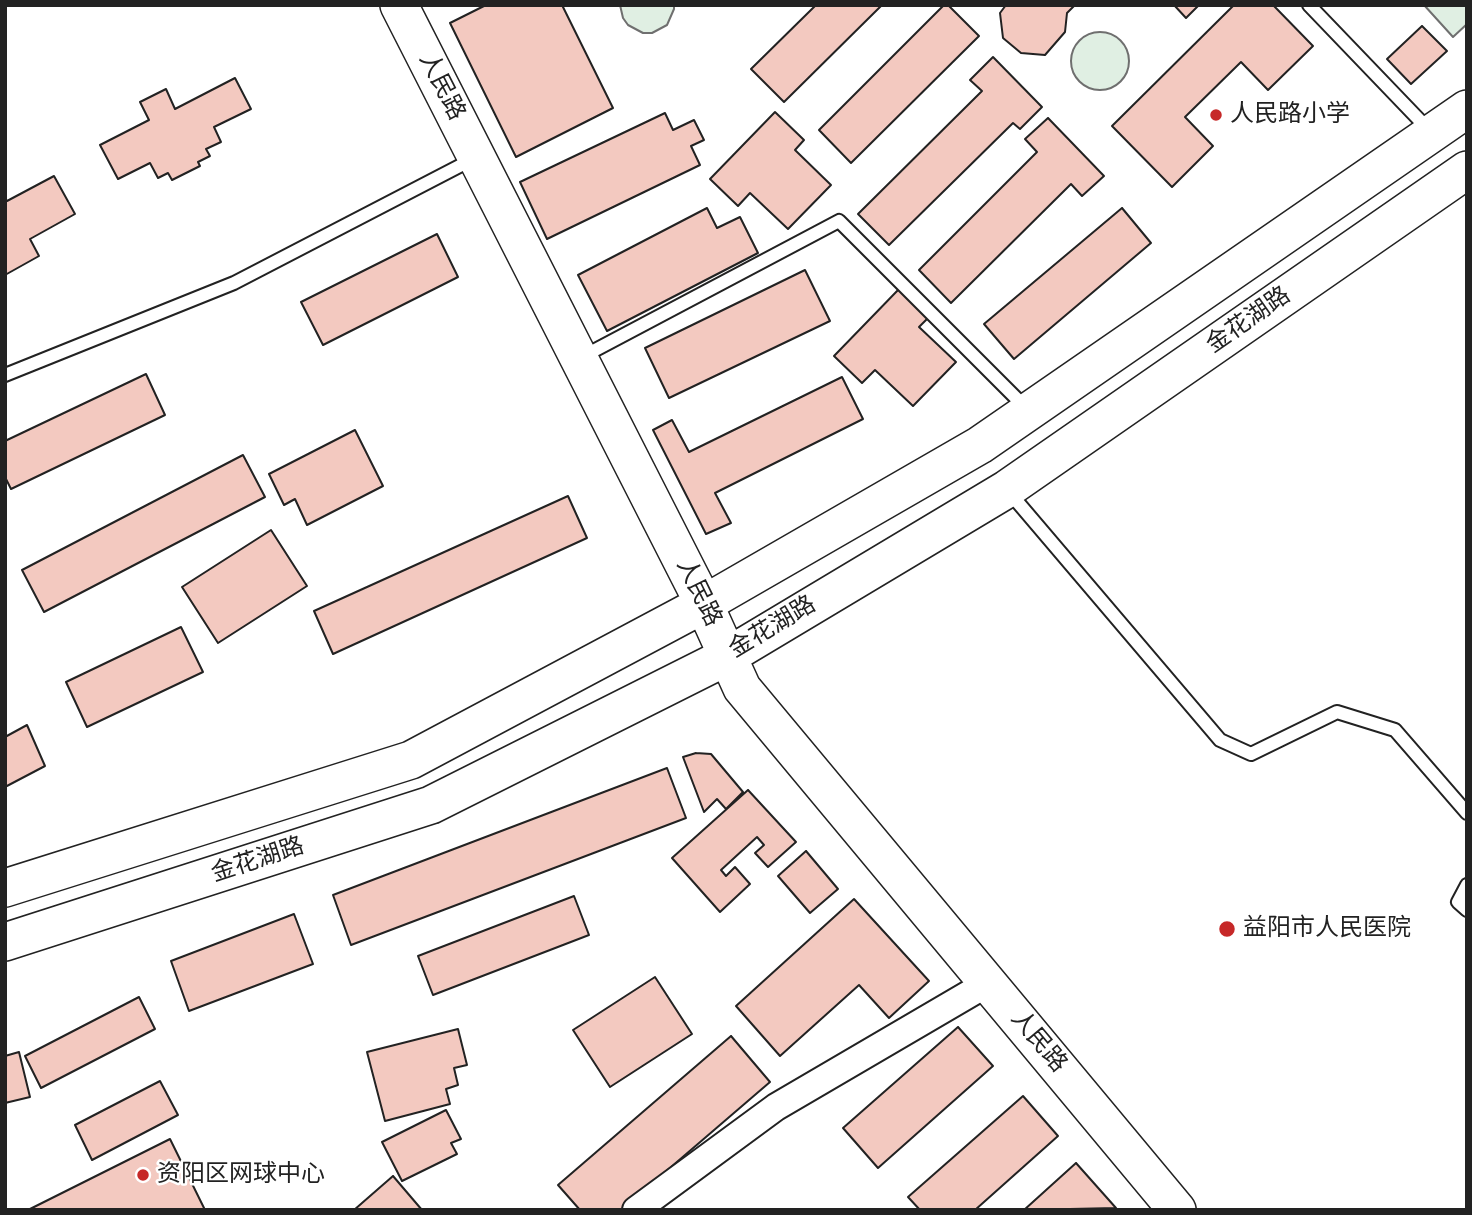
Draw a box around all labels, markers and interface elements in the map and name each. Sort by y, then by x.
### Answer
street label: 人民路 [412,48,470,126]
place label: 人民路小学 [1230,101,1350,129]
marker: 人民路小学 [1208,107,1224,123]
street label: 金花湖路 [1201,282,1297,360]
street label: 人民路 [669,554,727,632]
street label: 金花湖路 [724,591,822,665]
street label: 金花湖路 [208,832,308,890]
place label: 益阳市人民医院 [1243,915,1411,943]
marker: 益阳市人民医院 [1217,919,1237,939]
street label: 人民路 [1004,1005,1072,1079]
place label: 资阳区网球中心 [157,1161,325,1189]
marker: 资阳区网球中心 [135,1167,151,1183]

